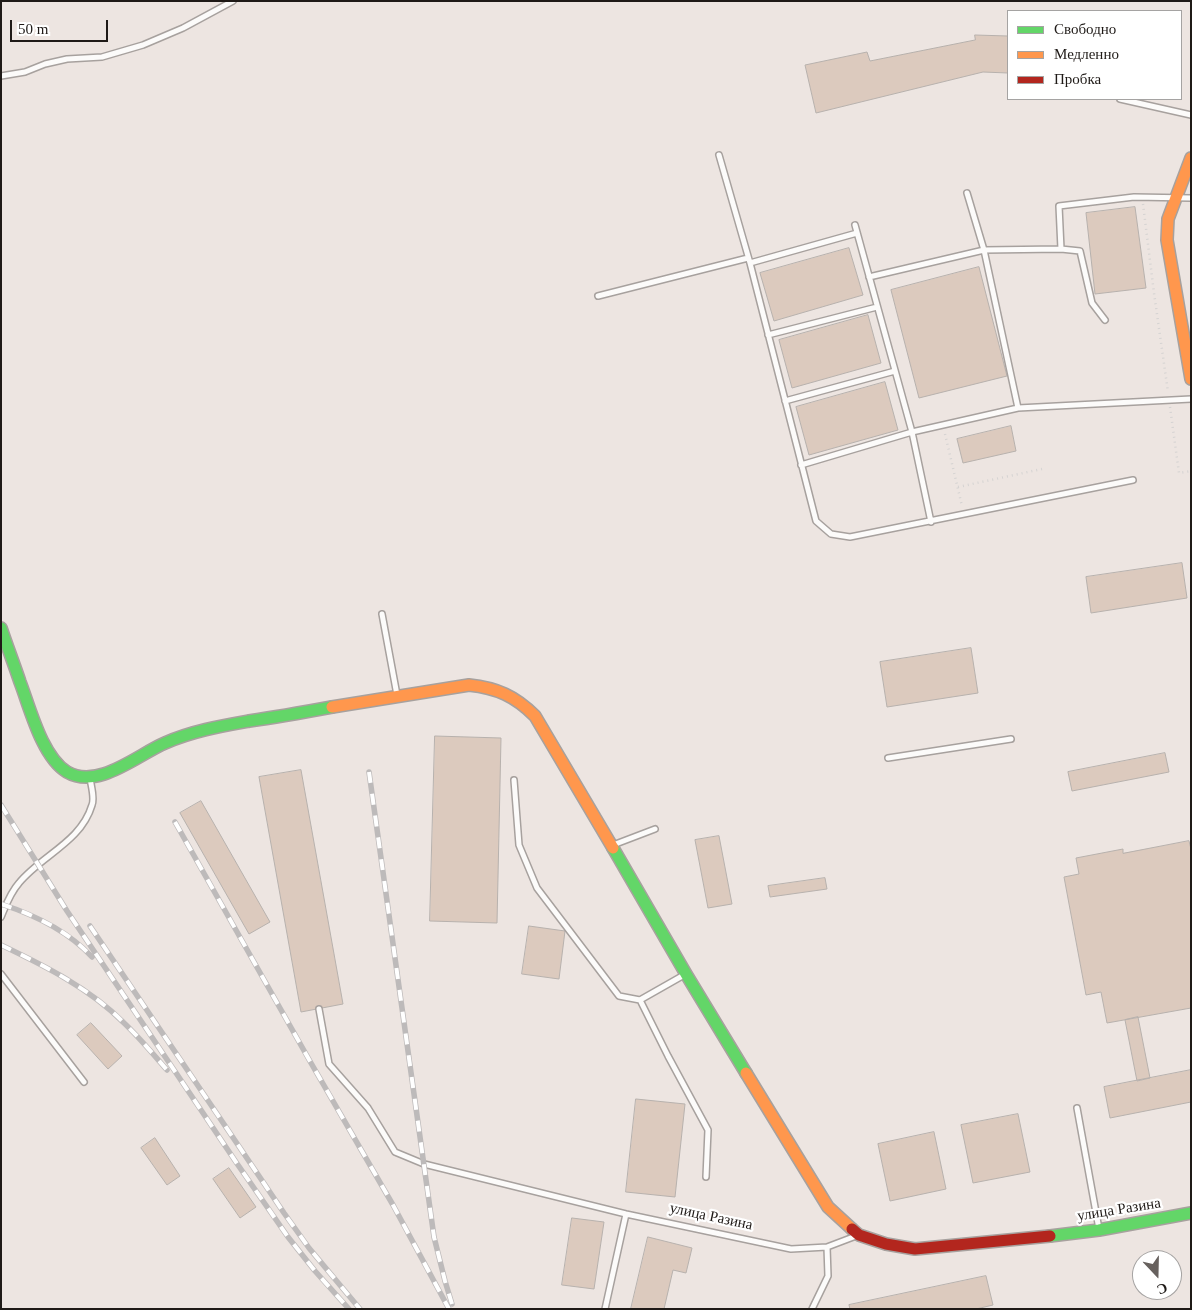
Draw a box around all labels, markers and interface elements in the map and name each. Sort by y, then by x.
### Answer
scale bar [12,10,110,42]
legend [1007,10,1182,100]
text: 50 m [18,21,48,37]
text: Свободно [1054,21,1116,37]
text: Медленно [1054,46,1119,62]
text: Пробка [1054,71,1101,87]
street label: улица Разина [1076,1195,1162,1225]
street label: улица Разина [668,1199,754,1235]
north arrow [1132,1250,1182,1300]
text: С [1155,1280,1170,1297]

